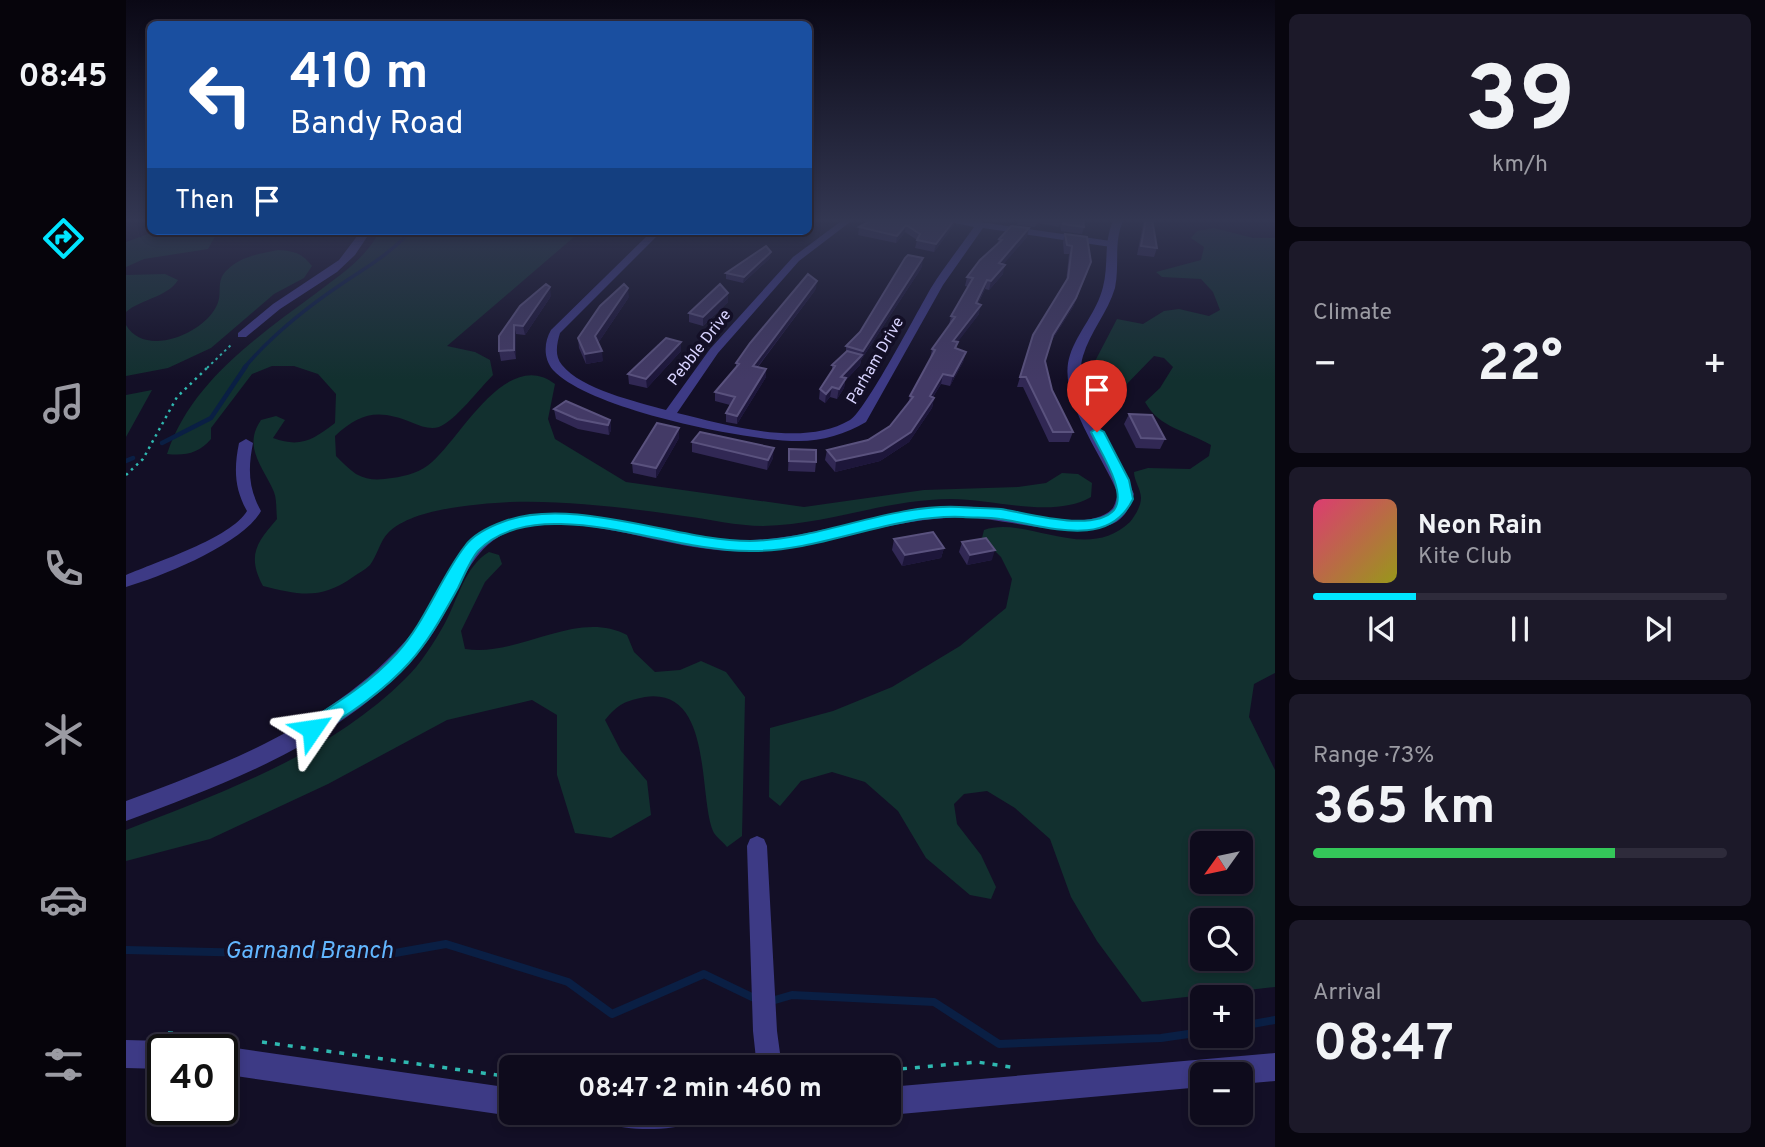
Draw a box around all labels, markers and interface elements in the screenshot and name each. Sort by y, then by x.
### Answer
text: 410 m [290,44,428,106]
text: 39 [1465,48,1575,163]
icon: left [175,49,266,140]
text: 08:45 [18,58,108,98]
text: Bandy Road [290,105,464,145]
text: km/h [1492,151,1548,180]
icon: arrive [248,182,286,220]
text: Then [175,185,234,218]
icon: directions [39,214,88,263]
text: Climate [1313,299,1392,328]
street label: Pebble Drive [664,306,736,390]
street label: Parham Drive [843,314,909,408]
text: 22° [1477,333,1563,399]
text: − [1313,342,1338,391]
text: + [1702,342,1727,391]
pin [1067,360,1127,432]
icon: arrive [1078,371,1116,409]
icon: music [39,379,88,428]
text: Neon Rain [1418,510,1543,543]
text: Kite Club [1418,543,1512,572]
icon: phone [39,544,88,593]
icon: previous [1363,610,1401,648]
icon: pause [1501,610,1539,648]
icon: next [1639,610,1677,648]
position arrow [275,692,349,766]
icon: climate [39,710,88,759]
text: Range · 73% [1313,742,1434,771]
text: 365 km [1313,776,1496,842]
north arrow [1190,831,1253,894]
map controls [1190,831,1253,1125]
icon: car [39,875,88,924]
button: search [1190,908,1253,971]
water label: Garnand Branch [225,937,393,967]
text: Arrival [1313,979,1382,1008]
button: + [1190,985,1253,1048]
text: 08:47 [1313,1013,1454,1079]
speed limit sign: 40 [147,1034,238,1125]
icon: filters [39,1040,88,1089]
button: − [1190,1062,1253,1125]
text: 08:47 · 2 min · 460 m [578,1073,822,1106]

